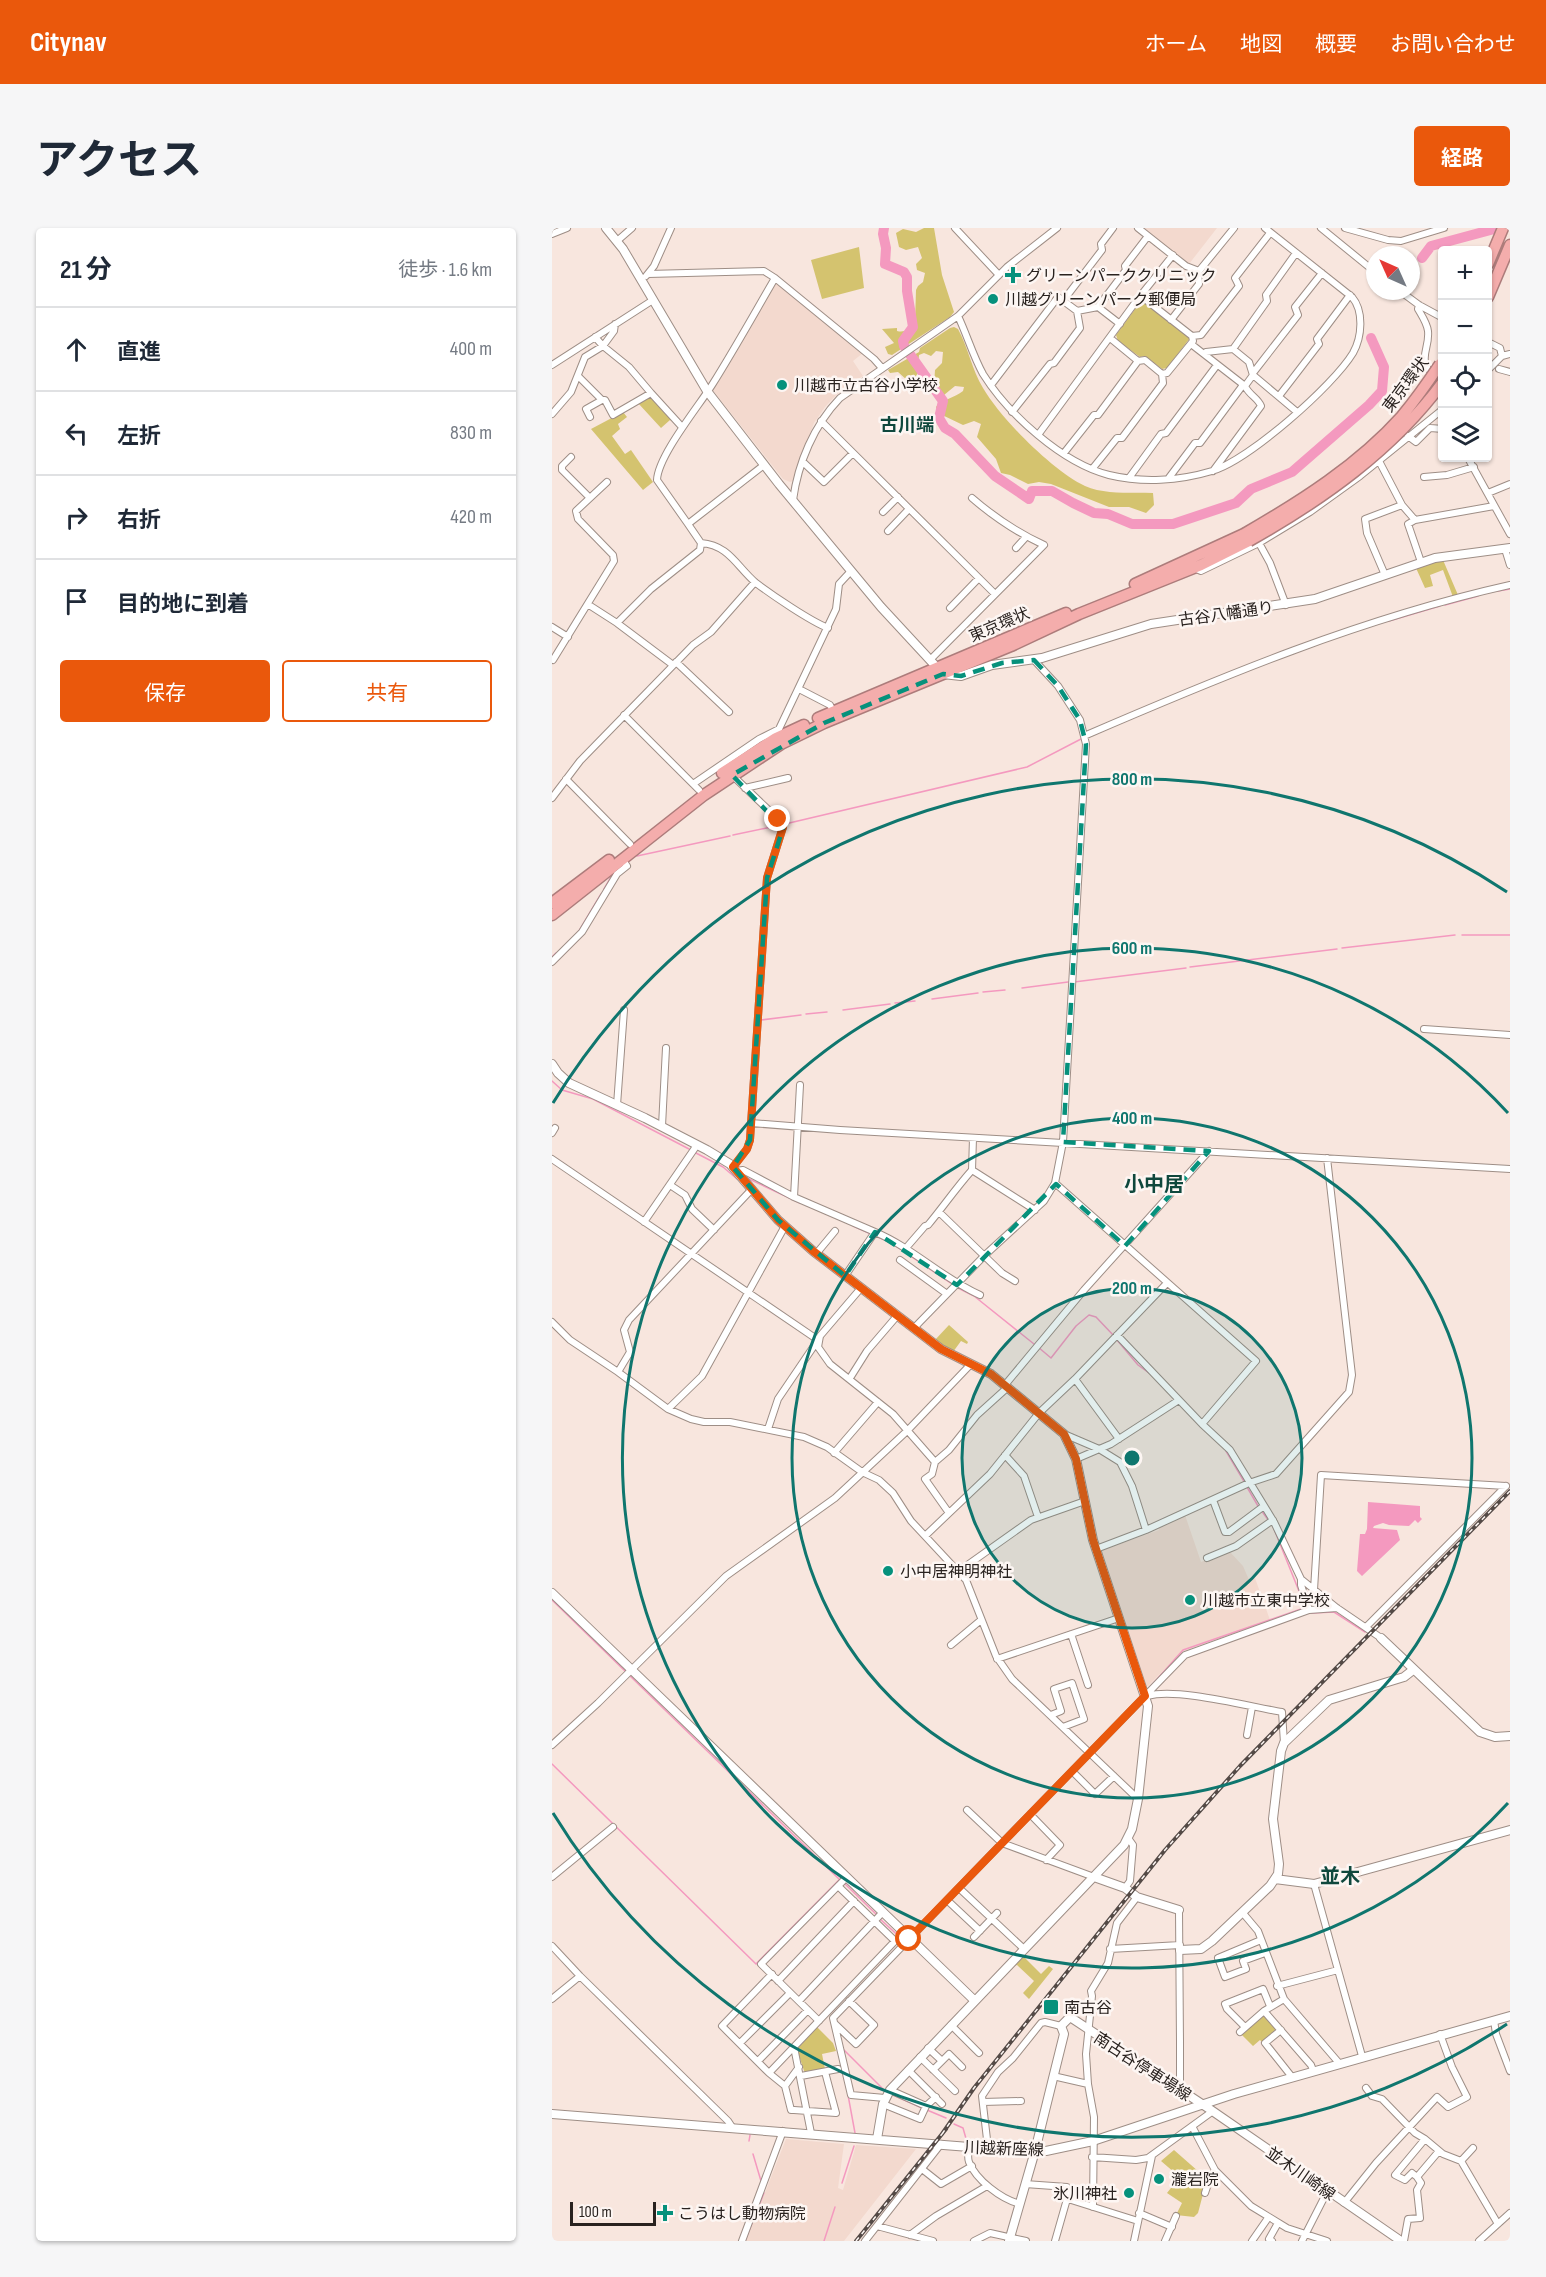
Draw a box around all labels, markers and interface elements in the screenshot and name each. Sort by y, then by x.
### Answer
text: Citynav [30,26,107,59]
text: ホーム [1145,32,1207,57]
text: 地図 [1240,32,1282,57]
text: 概要 [1315,32,1357,57]
text: お問い合わせ [1390,32,1516,57]
button: 経路 [1414,126,1510,186]
text: アクセス [36,136,202,187]
north arrow [1366,246,1420,300]
map controls [1438,246,1492,462]
button: + [1438,246,1492,300]
text: 21 分 [60,255,112,286]
text: 徒歩 · 1.6 km [398,258,492,282]
marker: グリーンパーククリニック [1004,266,1022,284]
place label: グリーンパーククリニック [1026,267,1217,286]
place label: 川越グリーンパーク郵便局 [1005,291,1196,310]
marker: 川越グリーンパーク郵便局 [986,292,1000,306]
button: − [1438,300,1492,354]
icon: ahead [60,333,93,366]
text: 400 m [450,337,492,361]
text: 直進 [117,339,161,366]
street label: 東京環状 [1379,354,1433,416]
button: locate [1438,354,1492,408]
place label: 川越市立古谷小学校 [794,377,938,396]
marker: 川越市立古谷小学校 [775,378,789,392]
button: layers [1438,408,1492,462]
district label: 古川端 [880,415,934,436]
icon: left [60,417,93,450]
text: 830 m [450,421,492,445]
text: 左折 [117,423,161,450]
icon: right [60,501,93,534]
text: 420 m [450,505,492,529]
text: 右折 [117,507,161,534]
icon: arrive [60,585,93,618]
text: 目的地に到着 [117,591,249,618]
street label: 古谷八幡通り [1177,598,1275,631]
street label: 東京環状 [966,604,1033,647]
button: 保存 [60,660,270,722]
button: 共有 [282,660,492,722]
text: 800 m [1112,769,1152,790]
route end [764,805,790,831]
text: 600 m [1112,938,1152,959]
text: 400 m [1112,1108,1152,1129]
district label: 小中居 [1124,1173,1184,1197]
text: 200 m [1112,1278,1152,1299]
centre of rings [1122,1448,1142,1468]
place label: 小中居神明神社 [900,1563,1012,1582]
marker: 小中居神明神社 [881,1564,895,1578]
place label: 川越市立東中学校 [1202,1592,1330,1611]
marker: 川越市立東中学校 [1183,1593,1197,1607]
district label: 並木 [1320,1865,1360,1889]
route start [895,1925,921,1951]
marker: 南古谷 [1042,1998,1060,2016]
place label: 南古谷 [1064,1999,1112,2018]
street label: 南古谷停車場線 [1090,2029,1194,2106]
street label: 川越新座線 [964,2139,1044,2160]
street label: 並木川崎線 [1262,2143,1338,2205]
place label: 瀧岩院 [1171,2171,1219,2190]
marker: 瀧岩院 [1152,2172,1166,2186]
place label: 氷川神社 [1053,2185,1117,2204]
marker: 氷川神社 [1122,2186,1136,2200]
scale bar [570,2199,656,2226]
text: 100 m [579,2203,612,2222]
marker: こうはし動物病院 [656,2204,674,2222]
place label: こうはし動物病院 [678,2205,806,2224]

